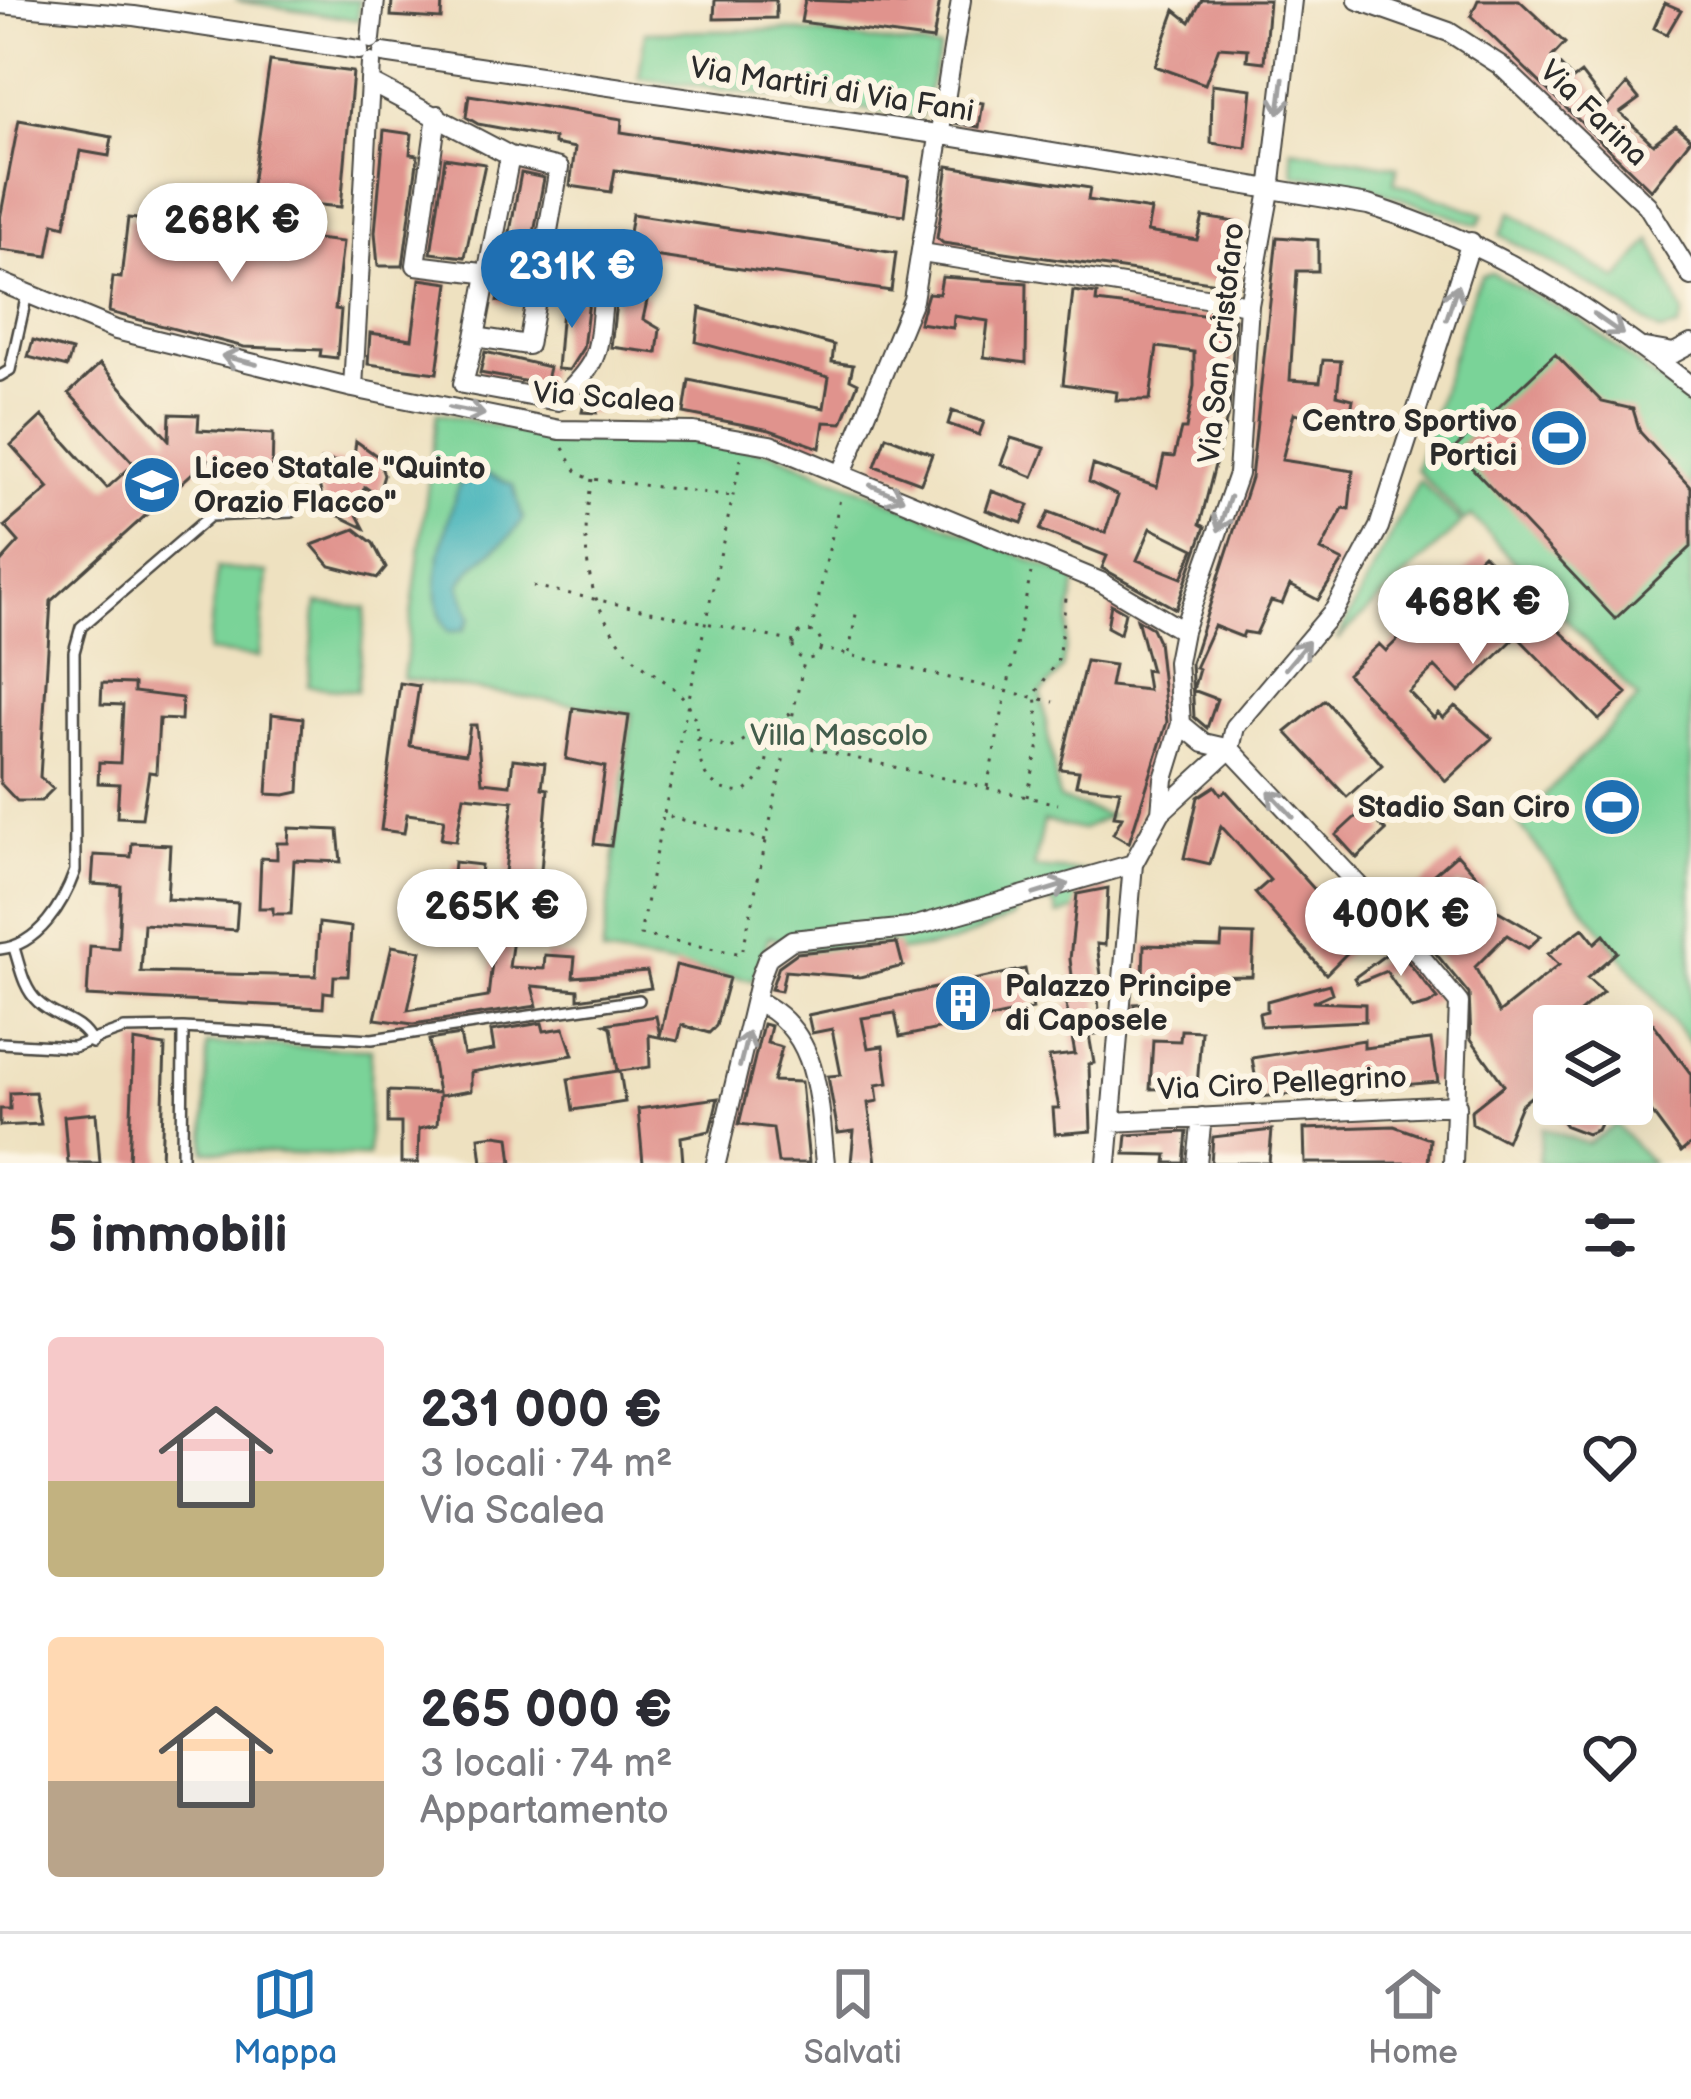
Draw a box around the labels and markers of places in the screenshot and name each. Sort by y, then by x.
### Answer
pin: 268K € [134,183,330,285]
pin: 231K € [474,229,670,331]
place label: Centro Sportivo Portici [1302,404,1517,474]
sports icon: Centro Sportivo Portici [1528,407,1590,469]
place label: Liceo Statale "Quinto Orazio Flacco" [194,451,485,521]
school or university icon: Liceo Statale "Quinto Orazio Flacco" [121,454,183,516]
pin: 468K € [1375,565,1571,667]
sports icon: Stadio San Ciro [1581,776,1643,838]
place label: Stadio San Ciro [1358,790,1570,826]
pin: 265K € [394,869,590,971]
pin: 400K € [1303,877,1499,979]
place label: Palazzo Principe di Caposele [1005,969,1231,1039]
building icon: Palazzo Principe di Caposele [932,972,994,1034]

